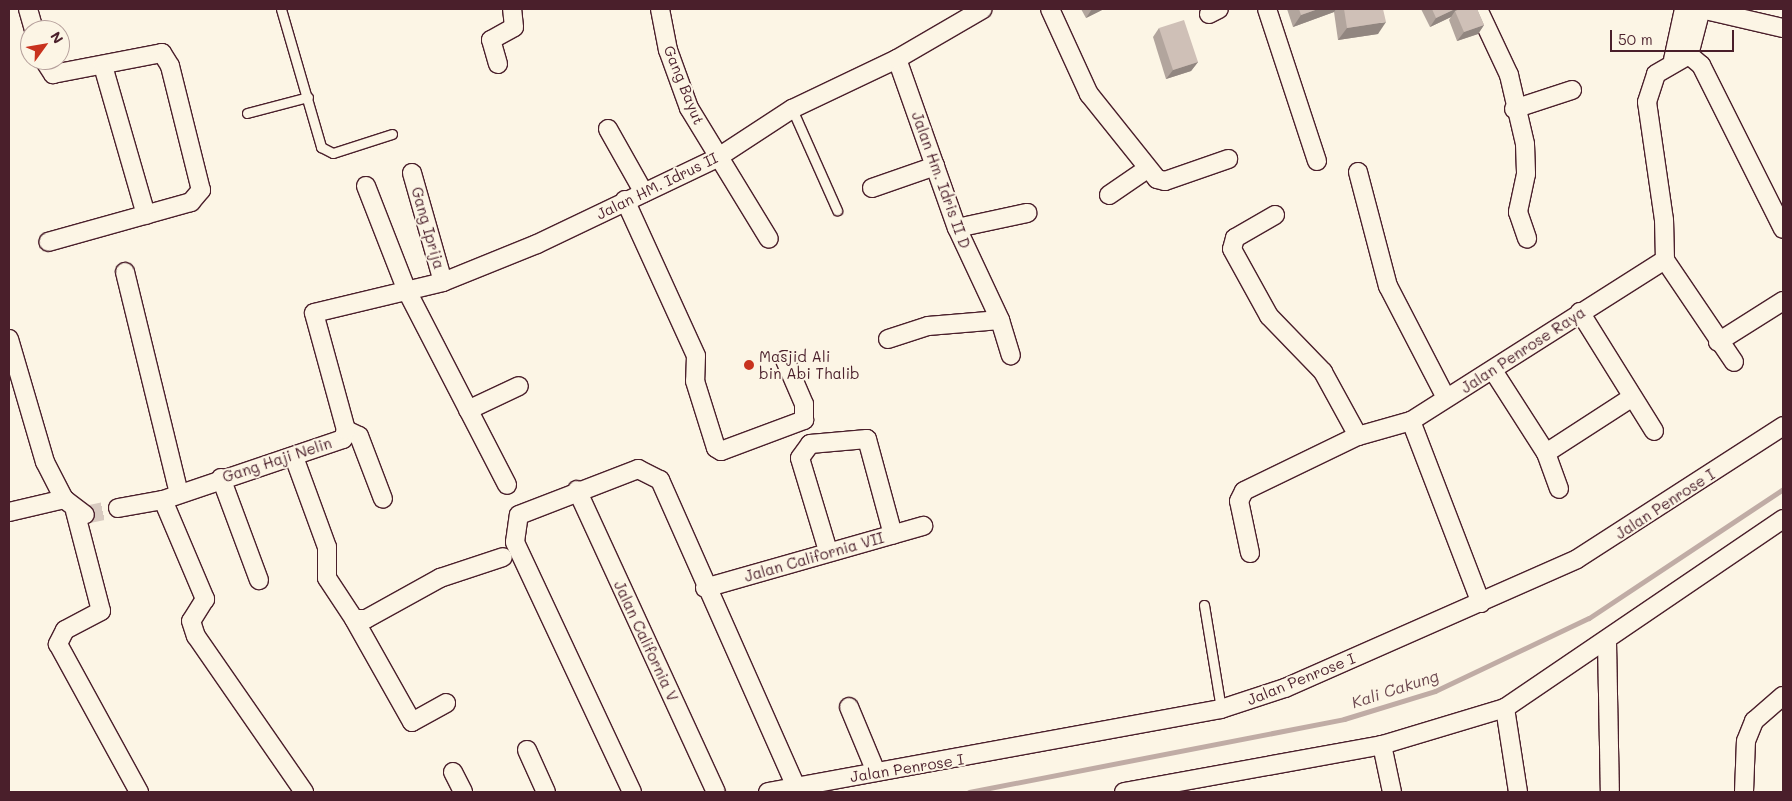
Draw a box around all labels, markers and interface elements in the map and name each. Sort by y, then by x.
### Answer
north arrow [20,20,70,70]
scale bar [1612,20,1736,52]
text: N [46,28,68,47]
text: 50 m [1618,29,1653,49]
street label: Gang Bayut [660,43,708,127]
street label: Jalan Hm. Idris II D [908,109,974,251]
street label: Jalan HM. Idrus II [593,149,721,223]
street label: Gang Iprija [408,185,448,271]
street label: Jalan Penrose Raya [1458,303,1588,397]
place label: Masjid Ali bin Abi Thalib [759,347,860,382]
marker: Masjid Ali bin Abi Thalib [743,359,755,371]
street label: Gang Haji Nelin [220,434,334,486]
street label: Jalan Penrose I [1612,465,1718,543]
street label: Jalan California VII [742,528,886,586]
street label: Jalan California V [610,578,682,704]
street label: Jalan Penrose I [1244,649,1358,709]
water label: Kali Cakung [1349,666,1441,712]
street label: Jalan Penrose I [849,750,965,786]

